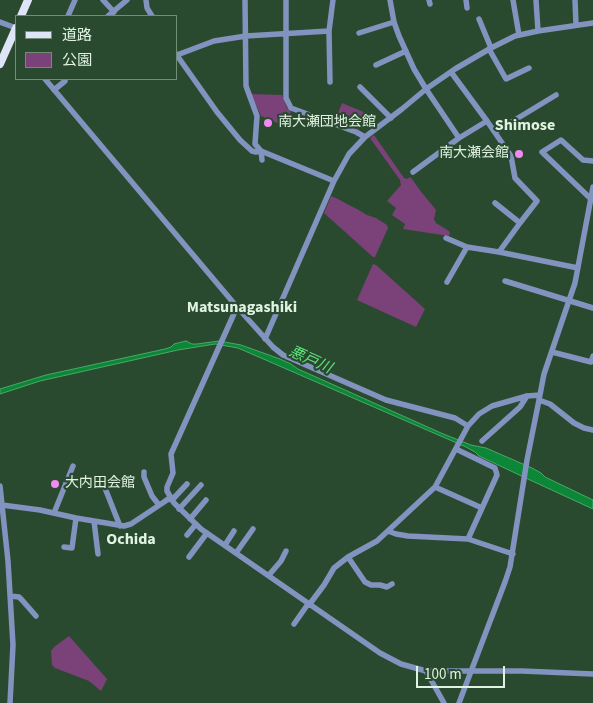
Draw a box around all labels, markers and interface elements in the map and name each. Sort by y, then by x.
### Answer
legend [15,15,178,80]
text: 道路 [62,25,92,46]
text: 公園 [62,50,92,71]
place label: 南大瀬団地会館 [278,115,376,131]
district label: Shimose [495,116,555,136]
marker: 南大瀬団地会館 [262,117,274,129]
place label: 南大瀬会館 [439,146,509,162]
marker: 南大瀬会館 [513,148,525,160]
district label: Matsunagashiki [187,298,297,318]
water label: 悪戸川 [286,344,334,378]
place label: 大内田会館 [65,476,135,492]
marker: 大内田会館 [49,478,61,490]
district label: Ochida [106,530,156,550]
scale bar [418,656,507,688]
text: 100 m [424,664,462,685]

